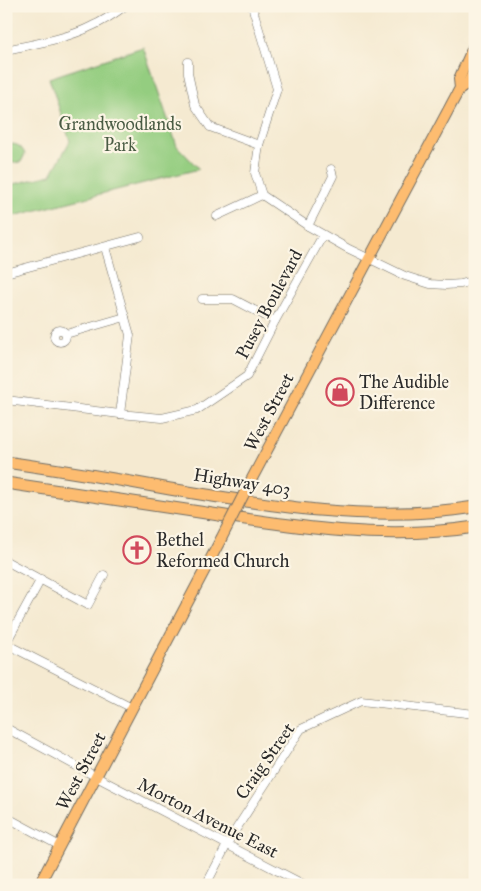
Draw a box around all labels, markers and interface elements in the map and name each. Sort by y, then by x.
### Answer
park label: Grandwoodlands Park [58,113,182,156]
street label: Pusey Boulevard [231,245,307,363]
street label: West Street [239,369,299,455]
place label: The Audible Difference [359,371,449,414]
shop icon: The Audible Difference [325,377,355,407]
street label: Highway 403 [192,463,292,502]
place label: Bethel Reformed Church [156,529,289,572]
church icon: Bethel Reformed Church [122,535,152,565]
street label: Craig Street [231,718,301,804]
street label: West Street [51,728,111,814]
street label: Morton Avenue East [134,773,283,863]

